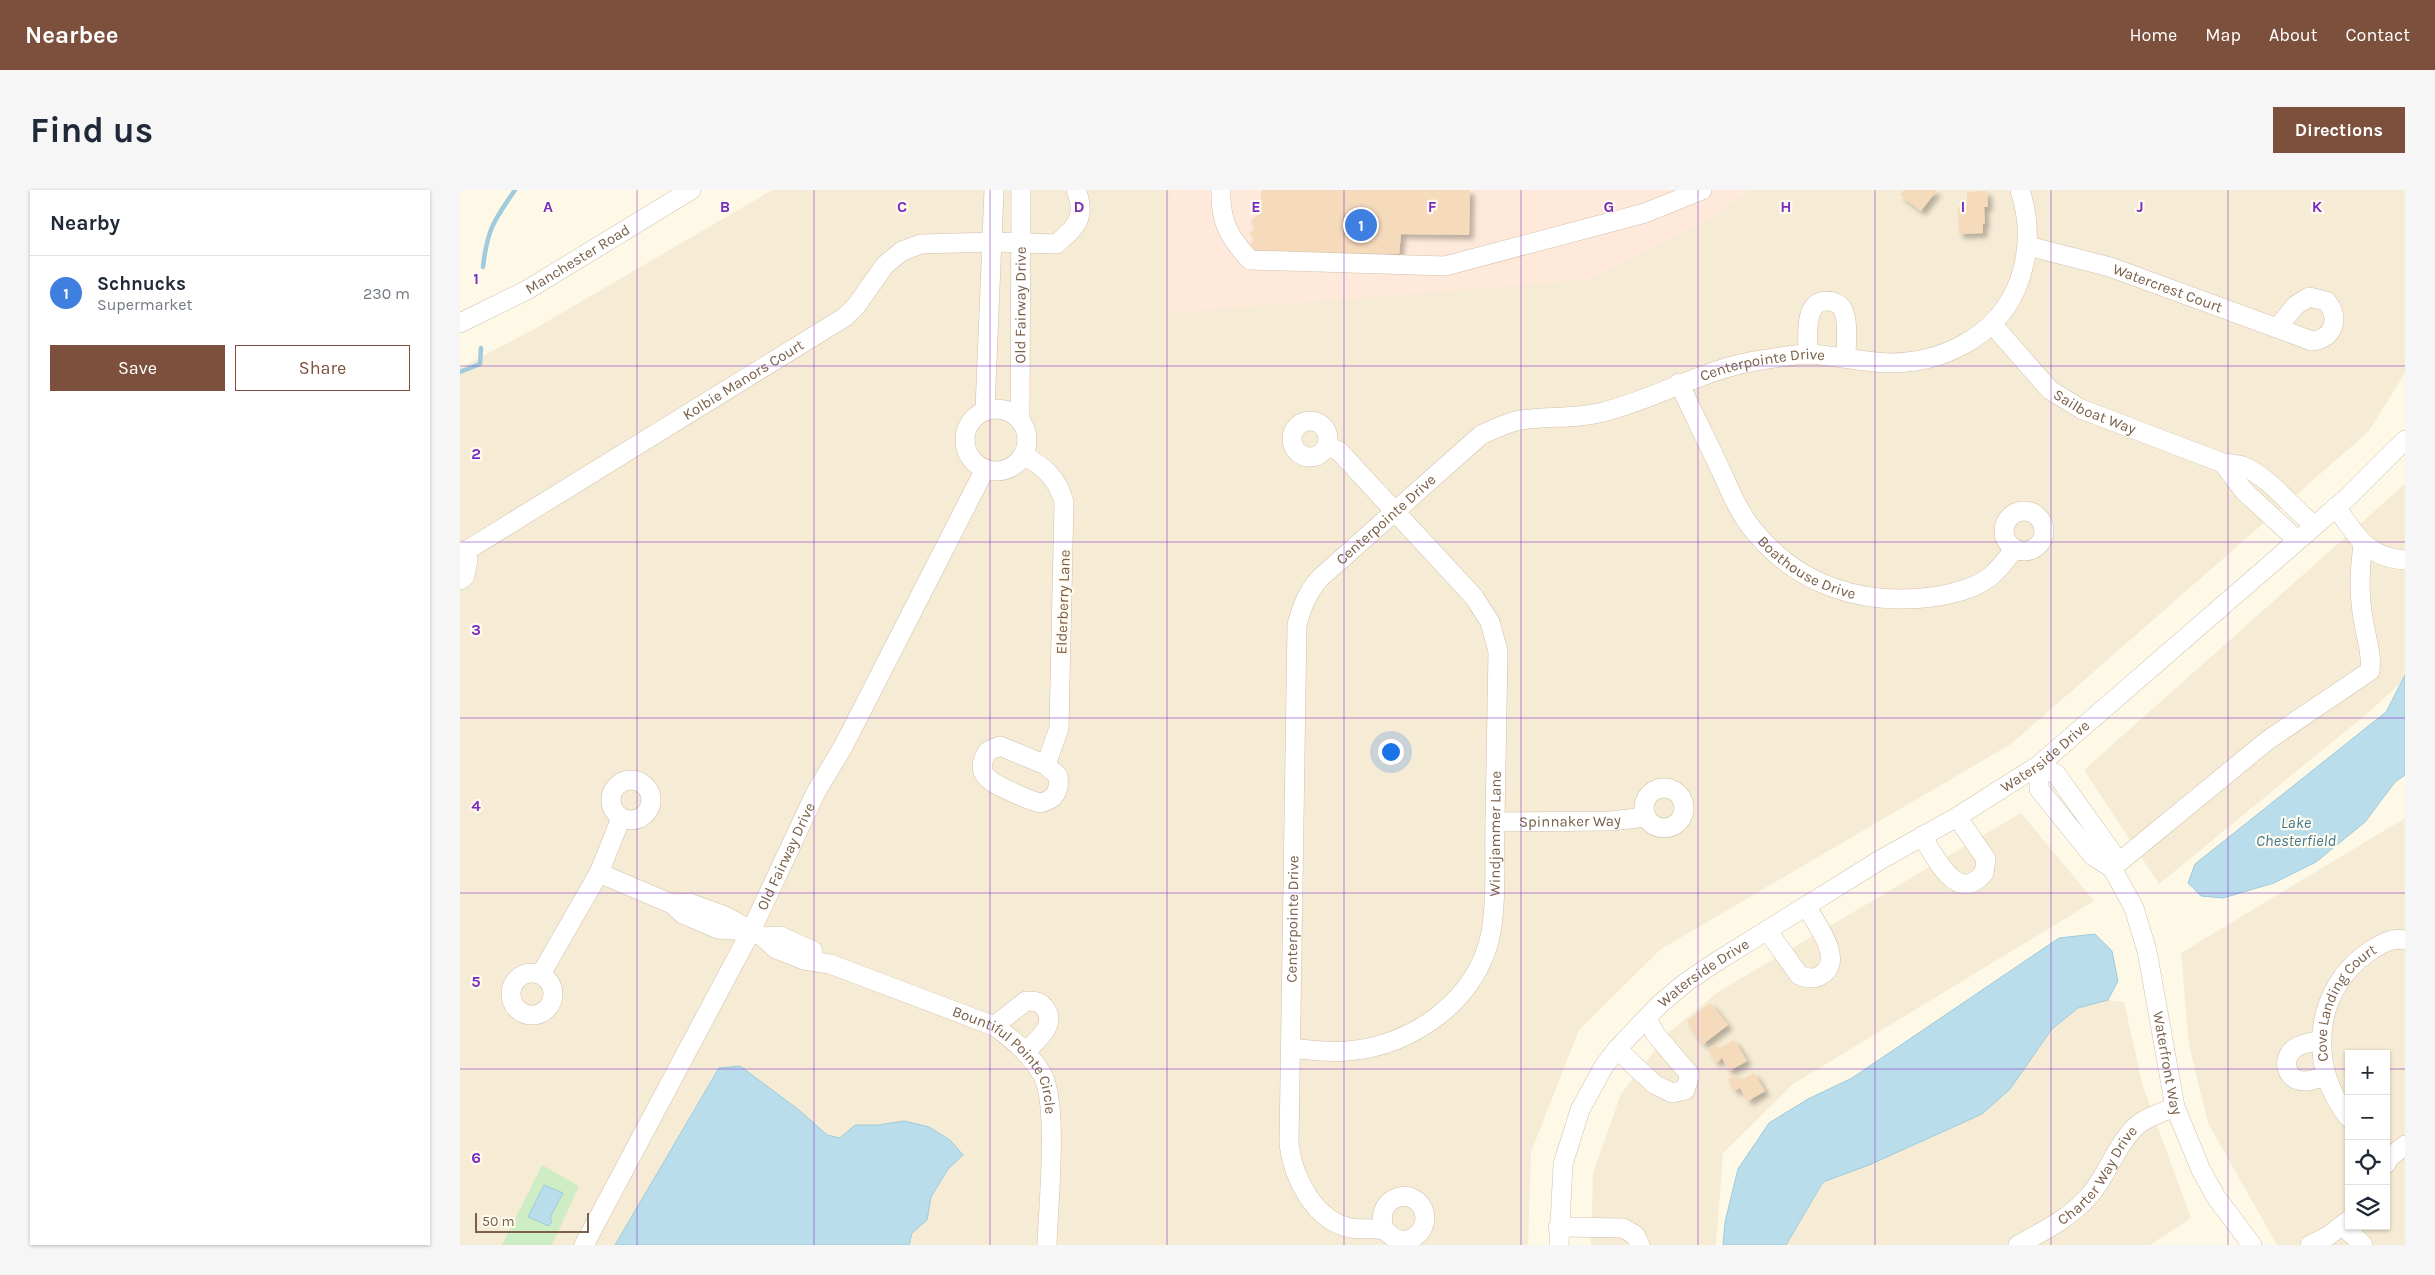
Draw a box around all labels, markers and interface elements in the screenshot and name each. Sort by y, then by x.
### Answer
text: Nearbee [25,21,119,49]
text: Home [2129,24,2177,46]
text: Map [2205,24,2241,46]
text: About [2269,24,2318,46]
text: Contact [2346,24,2410,46]
button: Directions [2273,107,2405,153]
text: Find us [30,110,153,151]
text: A [543,197,553,216]
text: B [720,197,730,216]
text: C [897,197,907,216]
text: D [1074,197,1085,216]
text: E [1251,197,1261,216]
text: F [1428,197,1437,216]
text: G [1604,197,1614,216]
text: H [1780,197,1792,216]
text: I [1961,197,1965,216]
text: J [2136,197,2144,216]
text: K [2312,197,2323,216]
pin: 1 [1345,206,1377,244]
text: Nearby [50,211,120,235]
street label: Manchester Road [522,220,633,298]
street label: Old Fairway Drive [1011,247,1030,363]
street label: Watercrest Court [2110,260,2225,317]
text: 1 [473,269,479,288]
text: Schnucks [97,273,186,295]
text: 1 [63,284,69,303]
text: 230 m [363,284,410,303]
text: Supermarket [97,295,193,314]
street label: Kolbie Manors Court [679,336,807,424]
button: Save [50,345,225,391]
button: Share [235,345,410,391]
street label: Centerpointe Drive [1697,345,1826,385]
street label: Sailboat Way [2050,385,2139,438]
text: 2 [471,444,481,463]
street label: Centerpointe Drive [1332,470,1439,568]
street label: Boathouse Drive [1754,532,1858,603]
street label: Elderberry Lane [1052,549,1074,655]
text: 3 [471,620,481,639]
street label: Waterside Drive [1997,716,2093,796]
your location [1378,739,1404,765]
street label: Windjammer Lane [1485,771,1505,897]
text: 4 [471,796,481,815]
street label: Old Fairway Drive [753,800,819,913]
street label: Spinnaker Way [1519,811,1622,831]
water label: Lake Chesterfield [2256,813,2336,850]
street label: Centerpointe Drive [1282,855,1302,983]
street label: Waterside Drive [1654,935,1752,1011]
street label: Cove Landing Court [2313,940,2380,1063]
text: 5 [471,972,481,991]
street label: Bountiful Pointe Circle [950,1002,1060,1115]
street label: Waterfront Way [2149,1010,2186,1118]
map controls [2345,1050,2390,1230]
button: + [2345,1050,2390,1095]
button: − [2345,1095,2390,1140]
street label: Charter Way Drive [2054,1122,2141,1229]
button: locate [2345,1140,2390,1185]
text: 6 [471,1148,481,1167]
button: layers [2345,1185,2390,1230]
scale bar [475,1210,589,1233]
text: 50 m [482,1213,515,1230]

